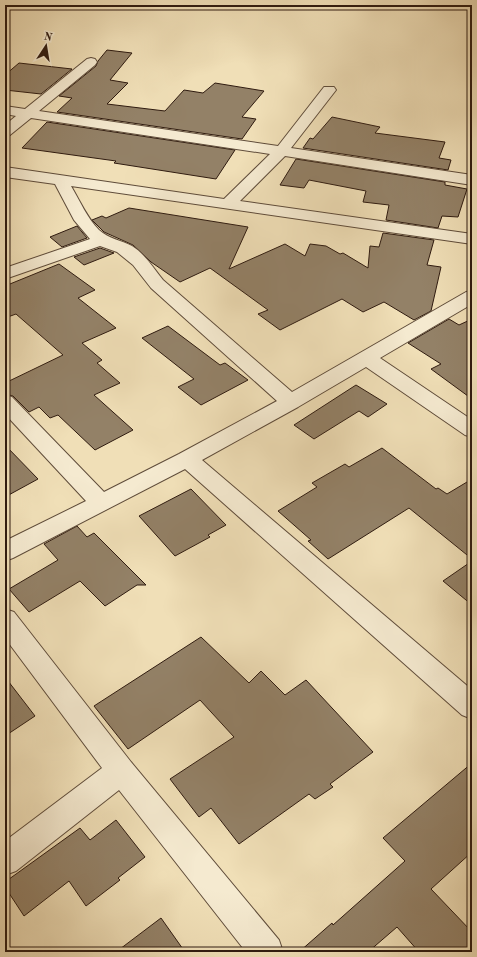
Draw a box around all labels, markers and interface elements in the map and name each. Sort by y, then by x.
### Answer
north arrow [26,26,66,66]
text: N [43,31,54,44]

